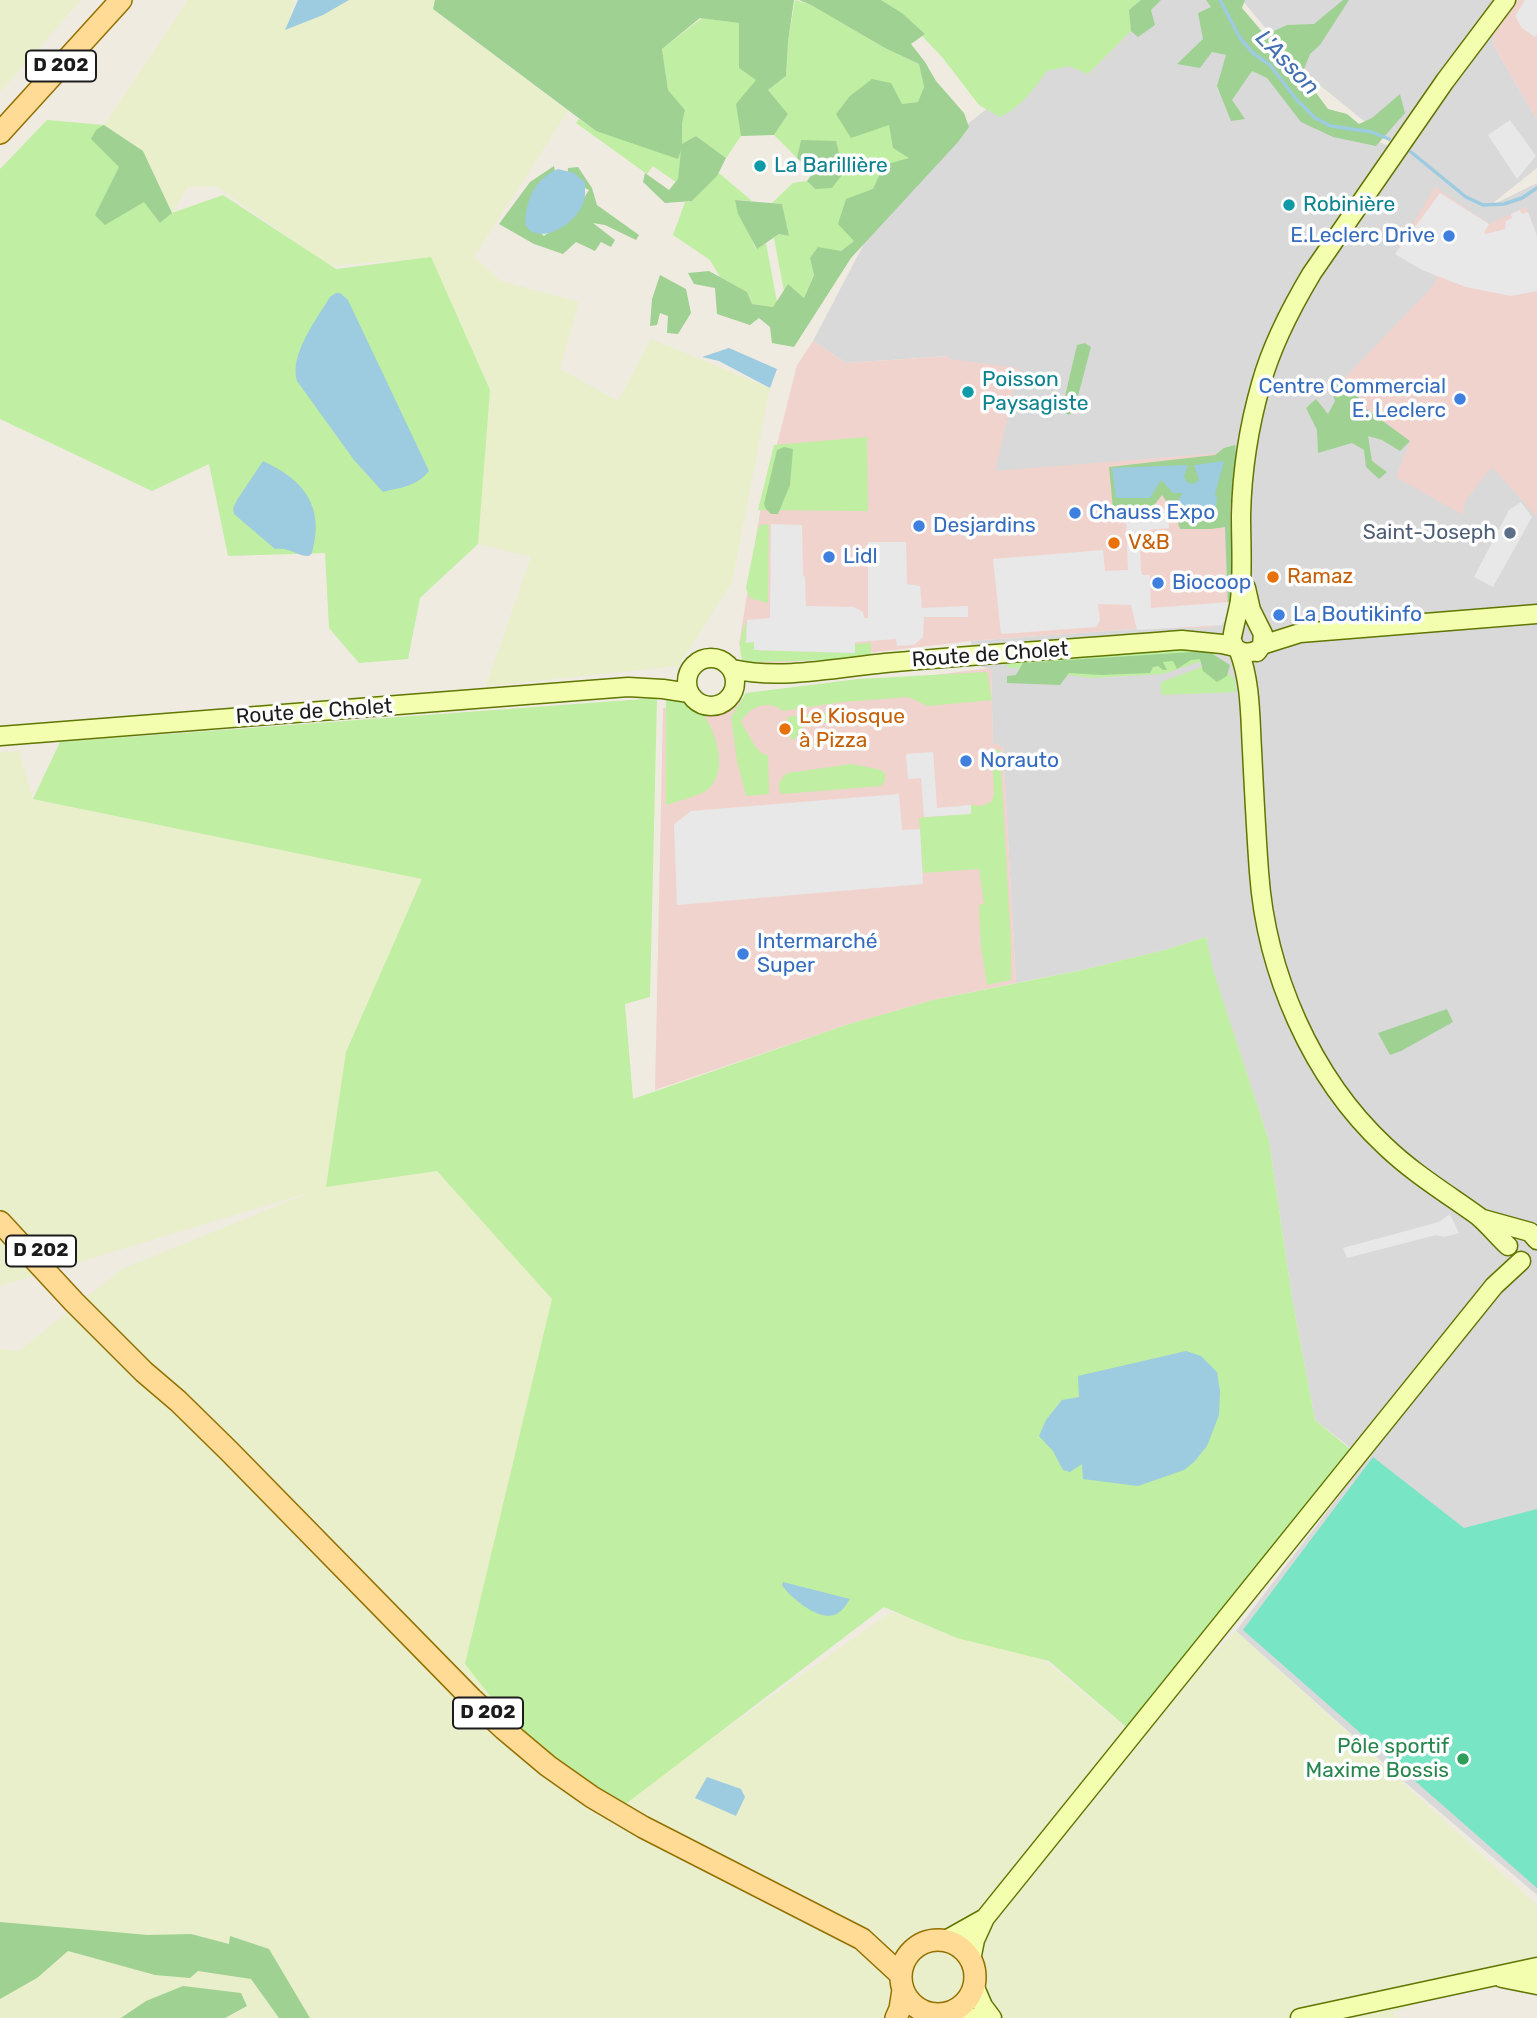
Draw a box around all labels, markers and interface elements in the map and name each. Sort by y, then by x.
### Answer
water label: L'Asson [1249,25,1325,101]
road number: D 202 [26,50,96,82]
place label: La Barillière [774,153,888,179]
marker: La Barillière [752,158,768,174]
place label: Robinière [1303,192,1395,218]
marker: Robinière [1281,197,1297,213]
place label: E.Leclerc Drive [1290,223,1435,249]
marker: E.Leclerc Drive [1441,228,1457,244]
place label: Poisson Paysagiste [982,367,1088,417]
place label: Centre Commercial E. Leclerc [1259,374,1446,424]
marker: Poisson Paysagiste [960,384,976,400]
marker: Centre Commercial E. Leclerc [1452,391,1468,407]
place label: Chauss Expo [1089,500,1215,526]
marker: Chauss Expo [1067,505,1083,521]
place label: Desjardins [933,513,1036,539]
marker: Desjardins [911,518,927,534]
place label: Saint-Joseph [1363,520,1496,546]
marker: Saint-Joseph [1502,525,1518,541]
place label: V&B [1128,530,1170,556]
marker: V&B [1106,535,1122,551]
place label: Lidl [843,544,878,570]
marker: Lidl [821,549,837,565]
place label: Ramaz [1287,564,1353,590]
marker: Ramaz [1265,569,1281,585]
place label: Biocoop [1172,570,1251,596]
marker: Biocoop [1150,575,1166,591]
place label: La Boutikinfo [1293,602,1422,628]
marker: La Boutikinfo [1271,607,1287,623]
street label: Route de Cholet [911,637,1069,673]
street label: Route de Cholet [235,694,393,730]
place label: Le Kiosque à Pizza [799,704,905,754]
marker: Le Kiosque à Pizza [777,721,793,737]
place label: Norauto [980,748,1059,774]
marker: Norauto [958,753,974,769]
place label: Intermarché Super [757,929,877,979]
marker: Intermarché Super [735,946,751,962]
road number: D 202 [6,1236,76,1266]
road number: D 202 [453,1698,523,1728]
place label: Pôle sportif Maxime Bossis [1305,1734,1449,1784]
marker: Pôle sportif Maxime Bossis [1455,1751,1471,1767]

